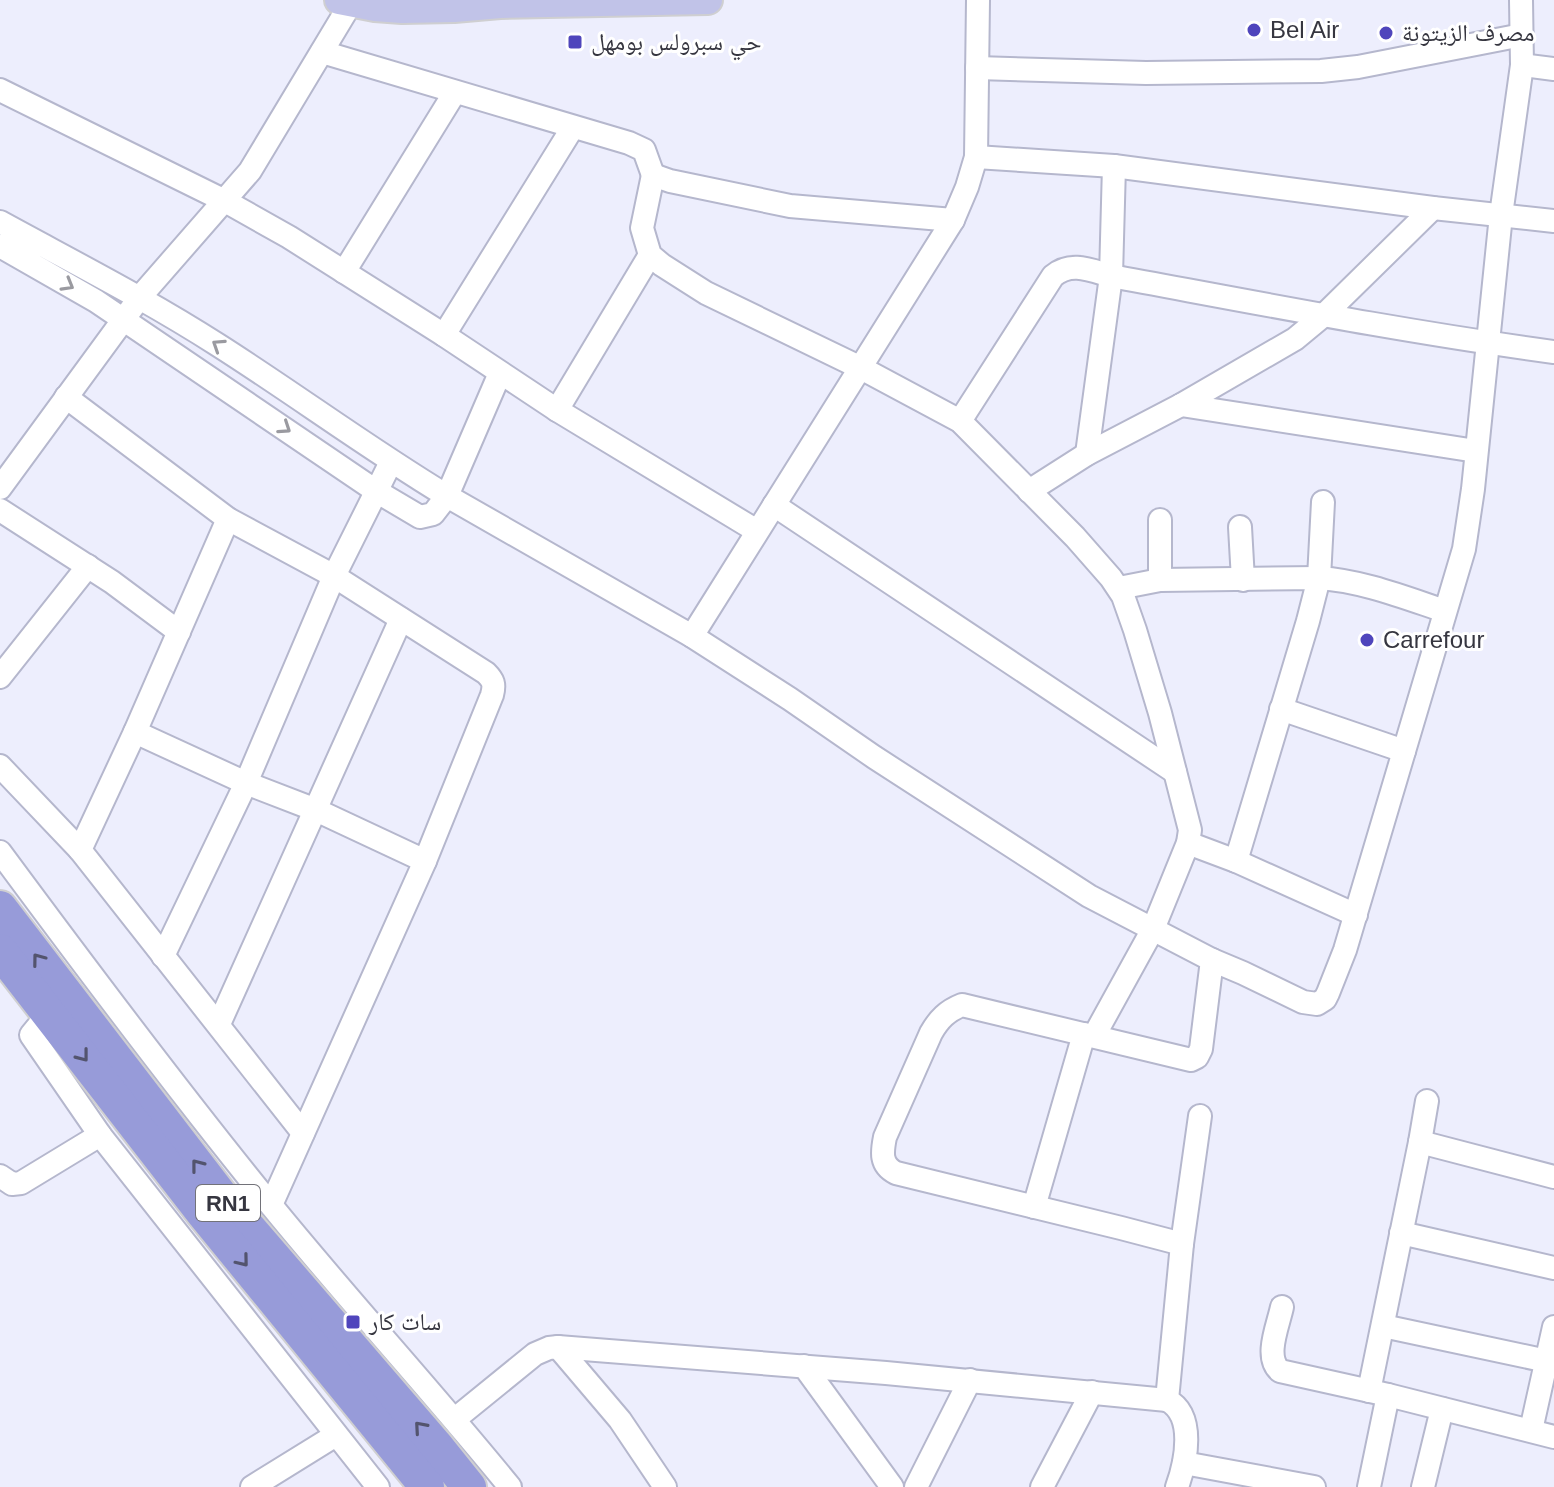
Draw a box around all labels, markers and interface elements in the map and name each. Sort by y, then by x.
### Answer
place label: Bel Air [1270,16,1339,43]
place label: مصرف الزيتونة [1402,19,1534,46]
marker: Bel Air [1245,21,1263,39]
marker: مصرف الزيتونة [1377,24,1395,42]
place label: حي سبرولس بومهل [591,28,761,61]
marker: حي سبرولس بومهل [566,33,584,51]
one-way arrow [59,275,74,291]
one-way arrow [213,340,227,355]
one-way arrow [276,418,290,433]
place label: Carrefour [1383,626,1484,653]
marker: Carrefour [1358,631,1376,649]
one-way arrow [34,953,48,967]
one-way arrow [73,1047,87,1062]
one-way arrow [192,1159,207,1174]
road number: RN1 [196,1185,260,1221]
one-way arrow [233,1252,247,1267]
place label: سات كار [368,1308,441,1335]
marker: سات كار [344,1313,362,1331]
one-way arrow [415,1421,429,1436]

